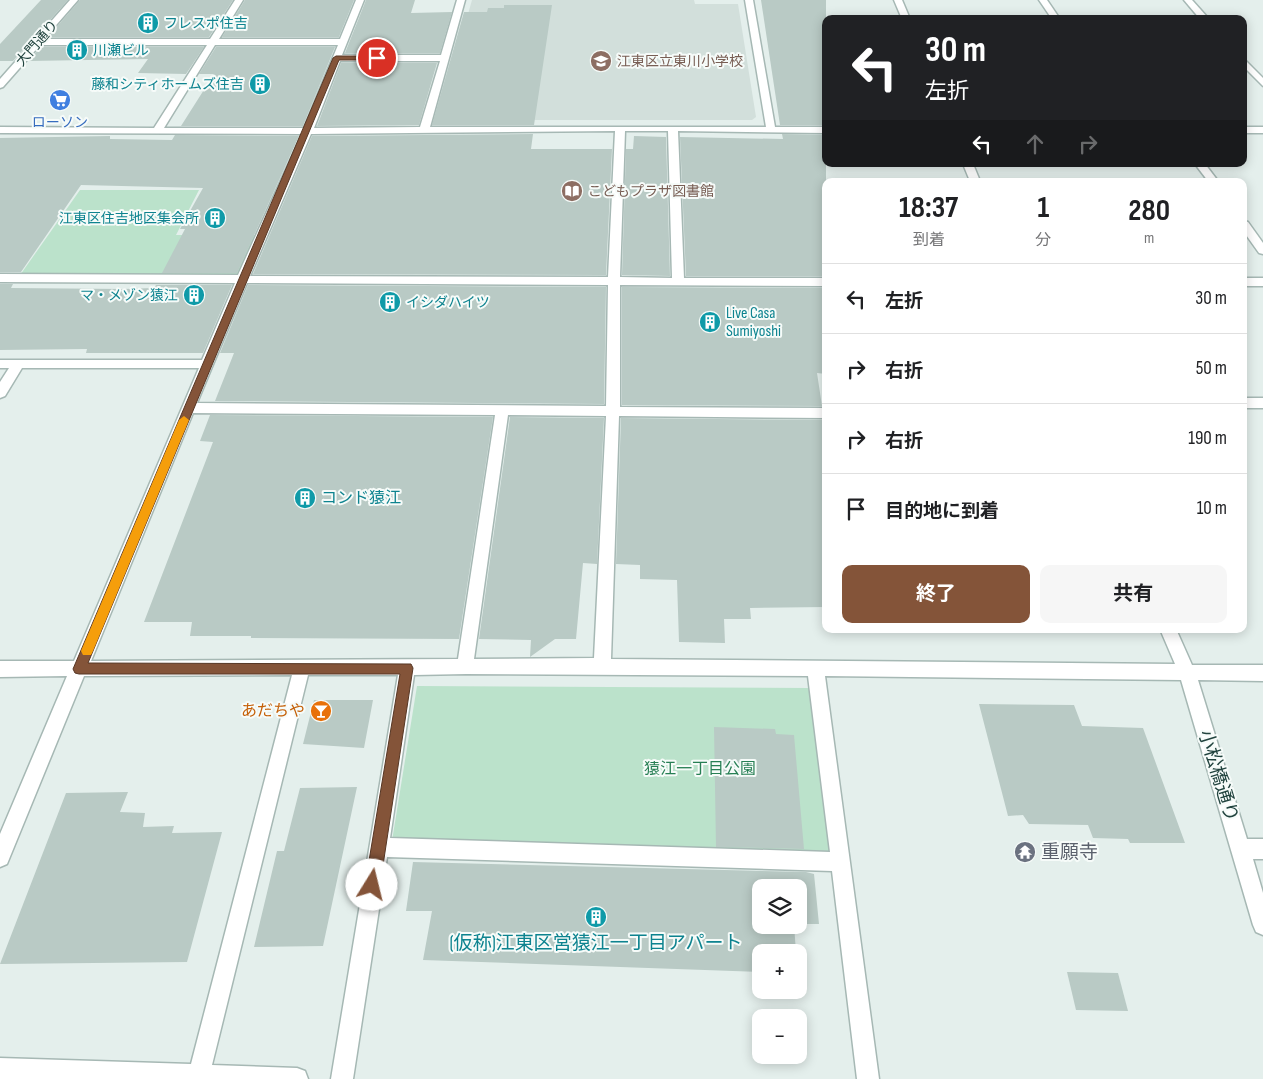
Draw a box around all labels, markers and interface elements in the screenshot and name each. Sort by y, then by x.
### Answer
building icon: フレスポ住吉 [136,11,160,35]
place label: フレスポ住吉 [164,15,248,32]
street label: 大門通り [12,16,62,70]
text: 30 m [925,29,986,72]
icon: left [842,35,907,100]
pin [356,37,398,79]
building icon: 川瀬ビル [65,38,89,62]
place label: 川瀬ビル [93,42,149,59]
icon: arrive [363,44,391,72]
school or university icon: 江東区立東川小学校 [589,49,613,73]
place label: 江東区立東川小学校 [617,53,743,70]
building icon: 藤和シティホームズ住吉 [248,72,272,96]
place label: 藤和シティホームズ住吉 [91,76,244,93]
text: 左折 [925,78,969,105]
supermarket icon: ローソン [48,88,72,112]
place label: ローソン [32,114,88,131]
icon: left [968,130,996,158]
icon: ahead [1021,130,1049,158]
icon: right [1074,130,1102,158]
library icon: こどもプラザ図書館 [560,179,584,203]
place label: こどもプラザ図書館 [588,183,714,200]
text: 18:37 [899,190,958,226]
text: 1 [1037,190,1049,226]
text: 280 [1128,193,1170,229]
building icon: 江東区住吉地区集会所 [203,206,227,230]
place label: 江東区住吉地区集会所 [59,210,199,227]
text: m [1144,229,1154,248]
text: 到着 [913,231,945,250]
text: 分 [1035,231,1051,250]
building icon: マ・メゾン猿江 [182,283,206,307]
icon: left [842,285,870,313]
place label: マ・メゾン猿江 [80,287,178,304]
text: 30 m [1195,287,1227,310]
building icon: イシダハイツ [378,290,402,314]
text: 左折 [885,290,923,313]
place label: イシダハイツ [406,294,490,311]
place label: Live Casa Sumiyoshi [726,304,781,341]
building icon: Live Casa Sumiyoshi [698,310,722,334]
icon: right [842,355,870,383]
text: 50 m [1196,357,1227,380]
text: 右折 [885,360,923,383]
icon: right [842,425,870,453]
text: 190 m [1188,427,1227,450]
text: 右折 [885,430,923,453]
building icon: コンド猿江 [293,486,317,510]
place label: コンド猿江 [321,489,401,508]
icon: arrive [842,495,870,523]
text: 10 m [1197,497,1227,520]
text: 目的地に到着 [885,500,999,523]
button: 終了 [842,565,1030,623]
button: 共有 [1040,565,1227,623]
bar icon: あだちや [309,699,333,723]
place label: あだちや [241,702,305,721]
street label: 小松橋通り [1193,727,1243,825]
park label: 猿江一丁目公園 [644,760,756,779]
temple icon: 重願寺 [1013,840,1037,864]
place label: 重願寺 [1041,841,1098,864]
position arrow [345,858,397,910]
map controls [752,879,807,1064]
button: layers [752,879,807,934]
building icon: (仮称)江東区営猿江一丁目アパート [584,905,608,929]
place label: (仮称)江東区営猿江一丁目アパート [450,932,742,955]
button: + [752,944,807,999]
button: − [752,1009,807,1064]

